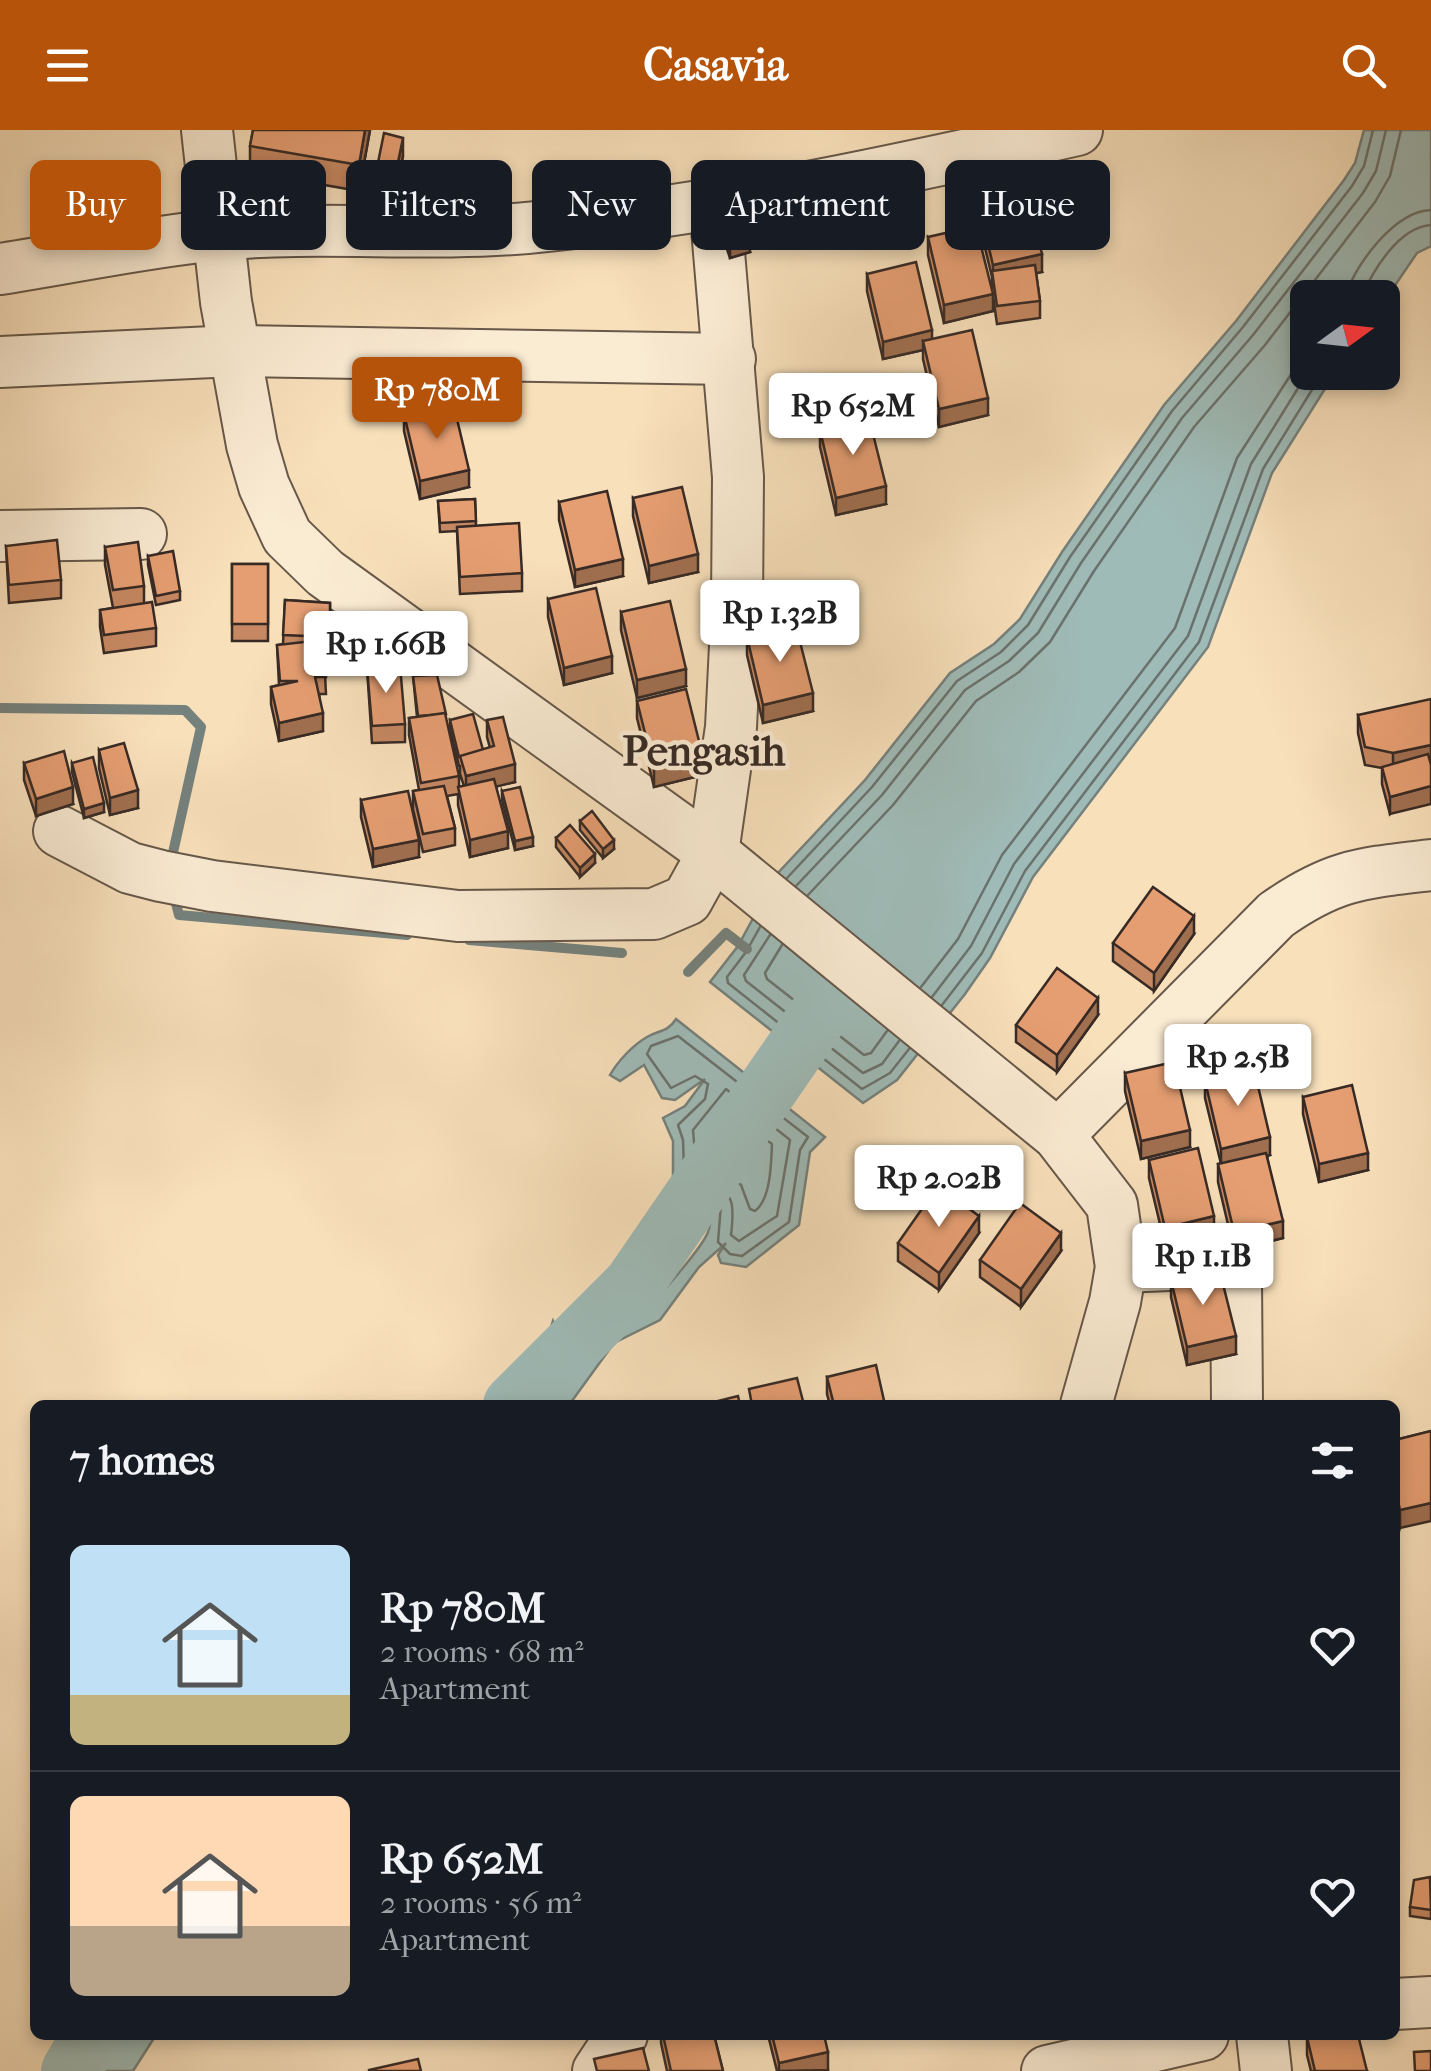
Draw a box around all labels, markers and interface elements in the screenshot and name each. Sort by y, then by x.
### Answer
icon: menu [40,38,95,93]
icon: search [1336,38,1391,93]
text: Casavia [643,39,788,92]
chip: Buy [30,160,161,250]
chip: Rent [181,160,326,250]
chip: Filters [346,160,512,250]
chip: New [532,160,671,250]
chip: Apartment [691,160,925,250]
chip: House [945,160,1110,250]
north arrow [1290,280,1400,390]
map controls [1290,280,1400,390]
pin: Rp 780M [345,357,529,442]
text: Rp 780M [374,371,500,408]
pin: Rp 652M [761,373,945,458]
text: Rp 652M [791,387,915,424]
pin: Rp 1.32B [677,580,883,665]
text: Rp 1.32B [722,594,838,631]
pin: Rp 1.66B [283,611,489,696]
text: Rp 1.66B [326,625,446,662]
district label: Pengasih [623,727,786,776]
pin: Rp 2.5B [1146,1024,1330,1109]
text: Rp 2.5B [1186,1038,1290,1075]
pin: Rp 2.02B [836,1145,1042,1230]
text: Rp 2.02B [877,1159,1001,1196]
pin: Rp 1.1B [1111,1223,1295,1308]
text: Rp 1.1B [1154,1237,1252,1274]
icon: filters [1305,1433,1360,1488]
text: 7 homes [70,1436,215,1485]
text: Rp 780M [380,1584,545,1633]
icon: home [150,1585,270,1705]
icon: heart [1305,1618,1360,1673]
text: 2 rooms · 68 m² [380,1633,584,1670]
text: Apartment [380,1670,530,1707]
text: Rp 652M [380,1835,543,1884]
icon: home [150,1836,270,1956]
icon: heart [1305,1869,1360,1924]
text: 2 rooms · 56 m² [380,1884,581,1921]
text: Apartment [380,1921,530,1958]

